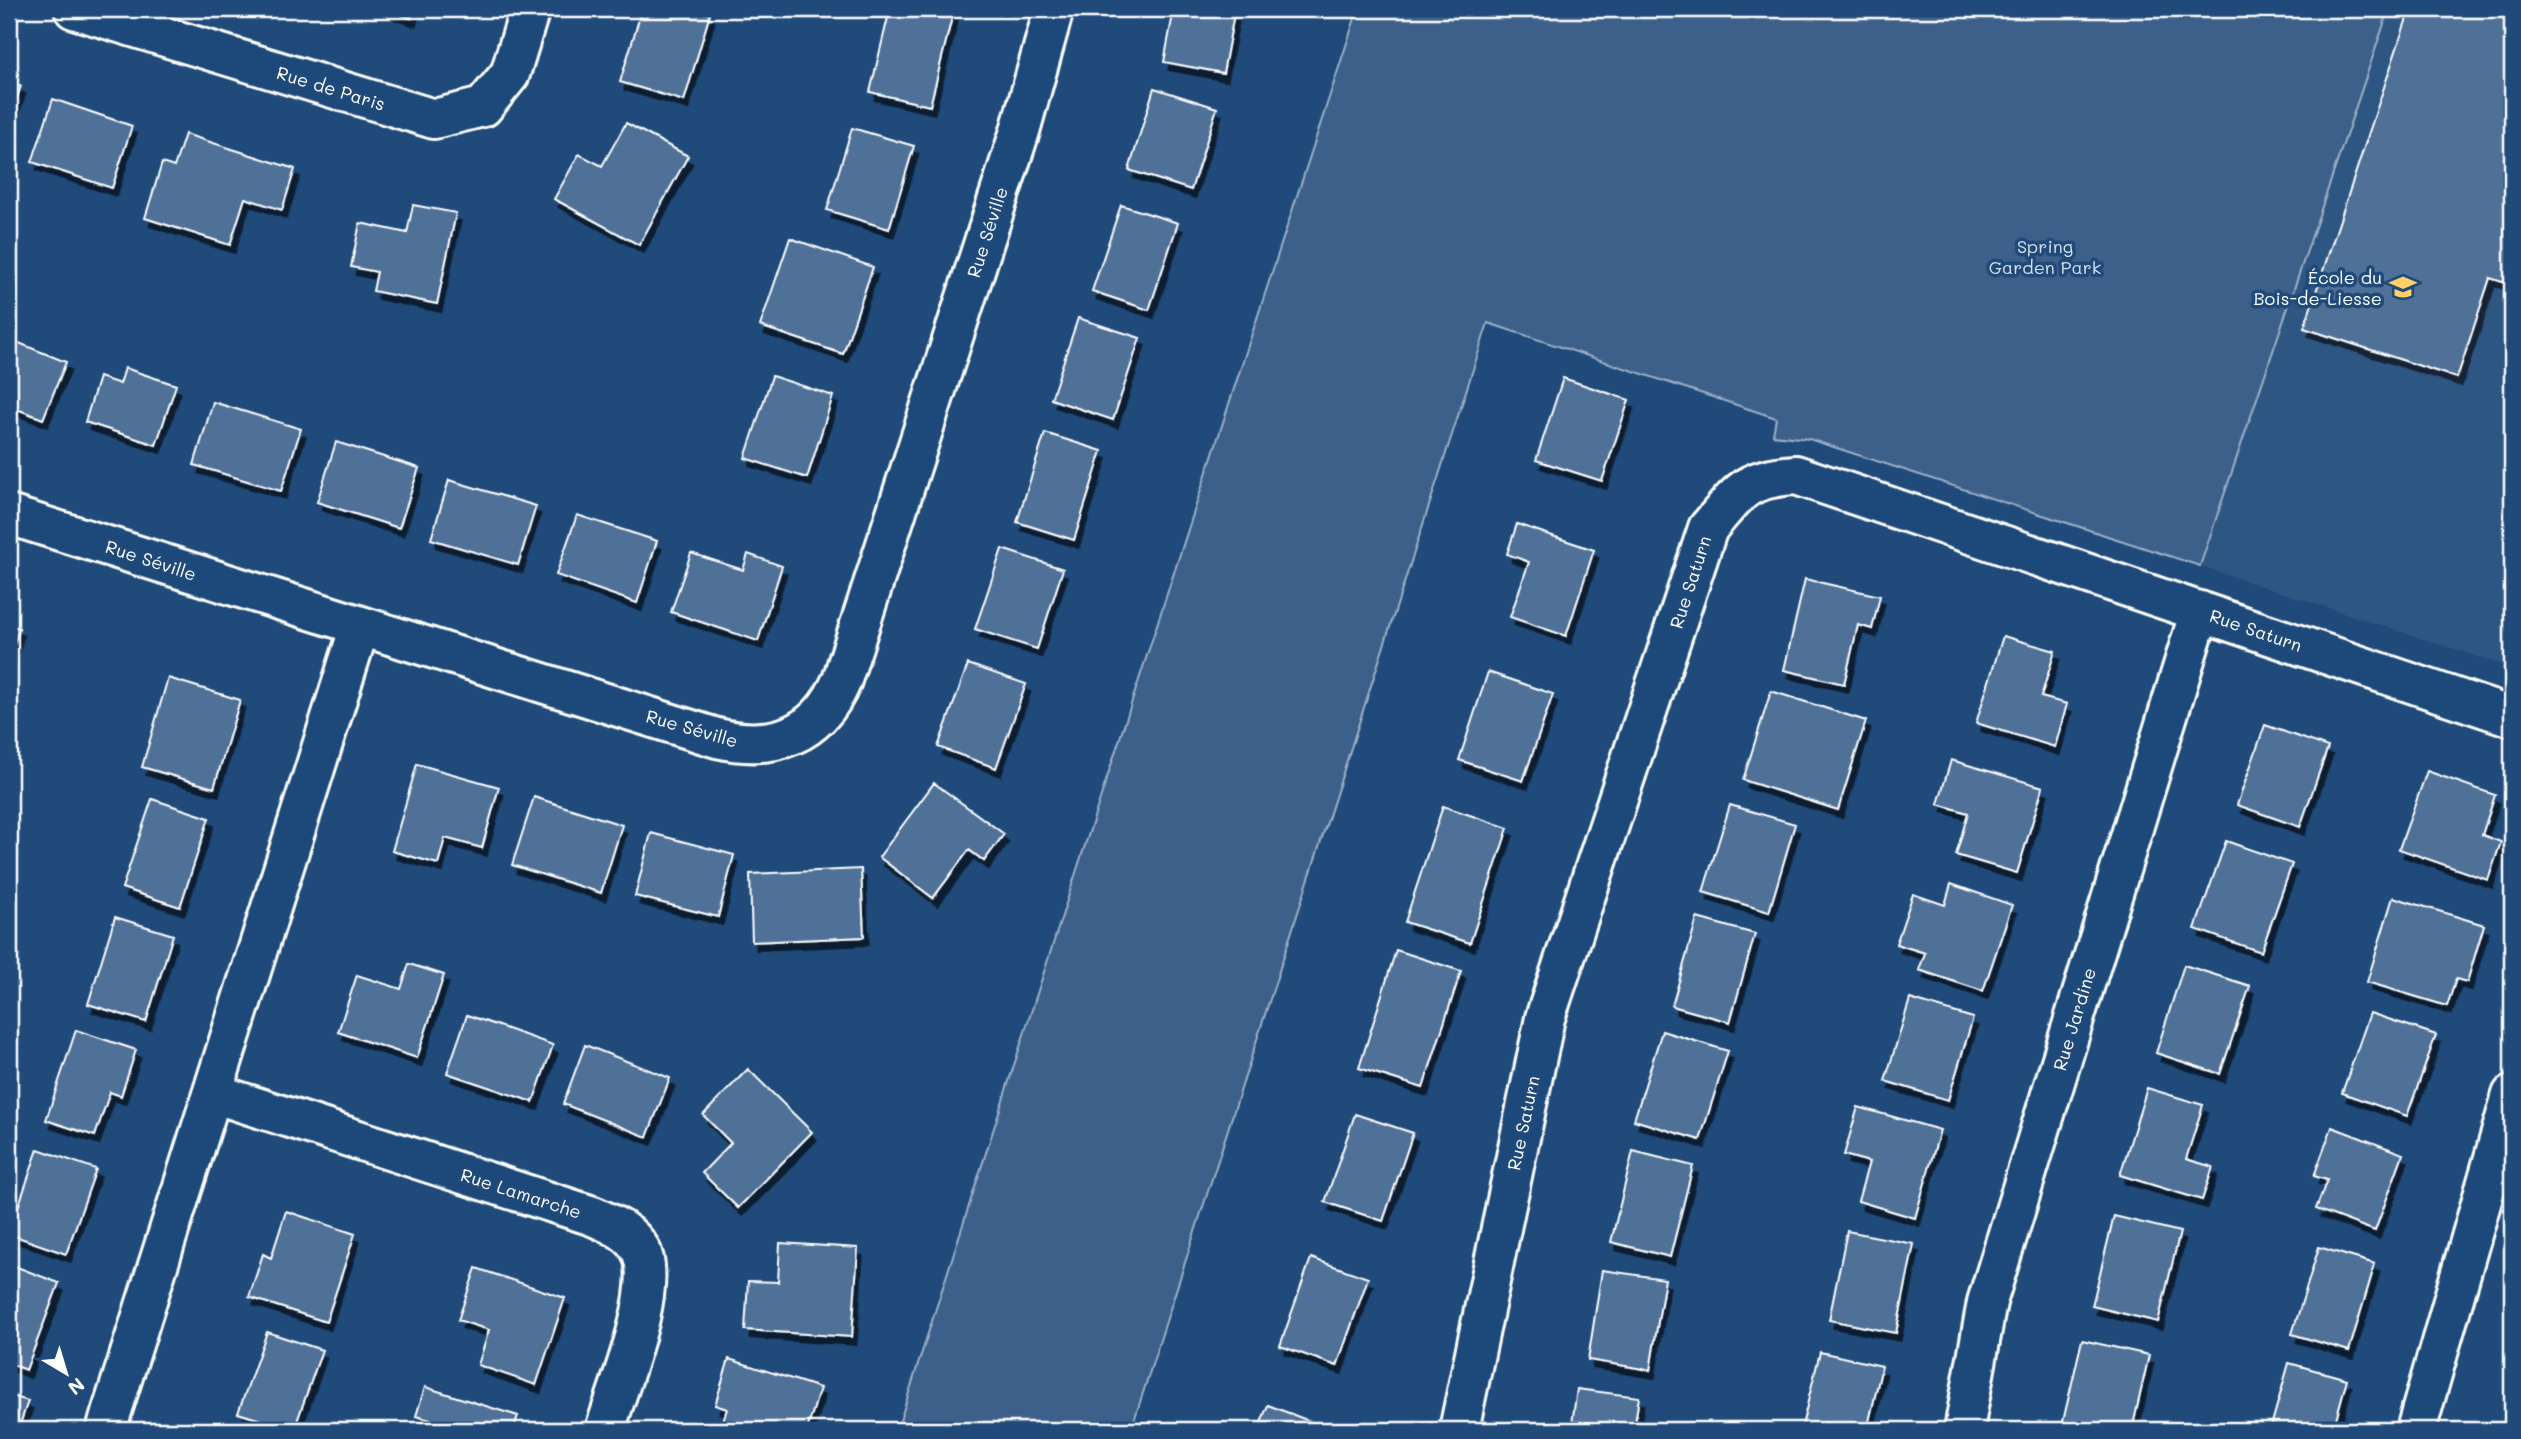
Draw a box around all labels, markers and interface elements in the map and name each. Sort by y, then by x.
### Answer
street label: Rue de Paris [274,60,388,116]
street label: Rue Séville [961,183,1013,281]
park label: Spring Garden Park [1989,234,2101,279]
place label: École du Bois-de-Liesse [2253,265,2382,310]
school or university icon: École du Bois-de-Liesse [2388,272,2418,302]
street label: Rue Saturn [1664,532,1716,632]
street label: Rue Séville [102,534,200,586]
street label: Rue Saturn [2207,603,2305,657]
street label: Rue Séville [643,703,741,753]
street label: Rue Jardine [2047,965,2101,1073]
street label: Rue Saturn [1501,1073,1545,1173]
street label: Rue Lamarche [458,1162,584,1224]
north arrow [32,1338,102,1408]
text: N [63,1373,90,1401]

